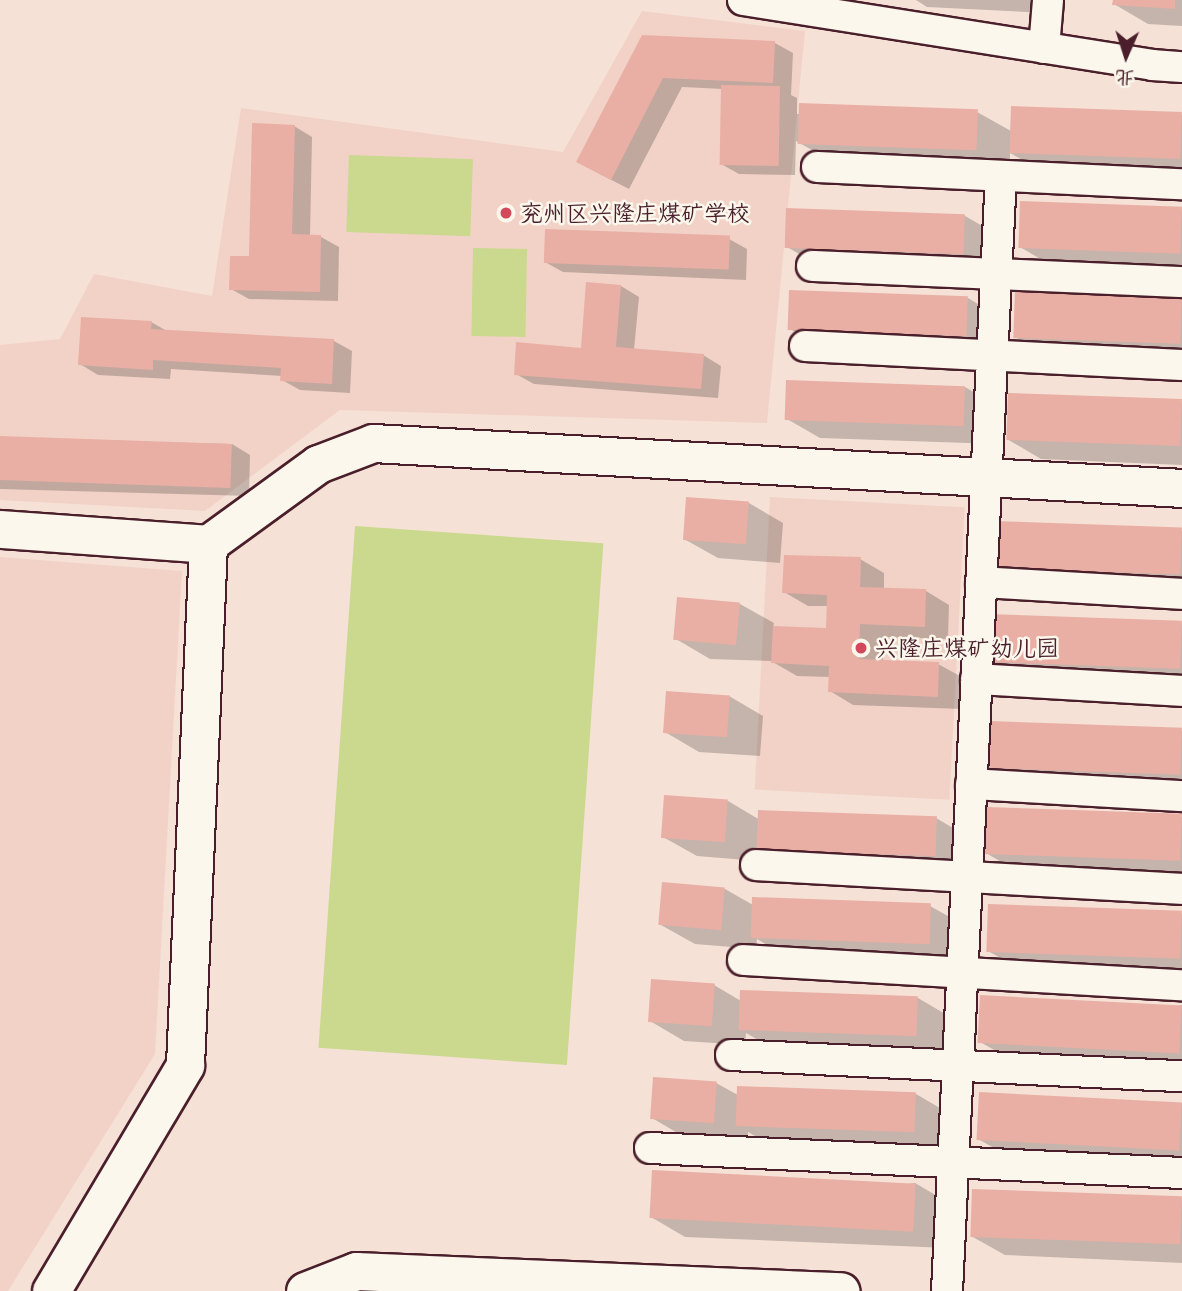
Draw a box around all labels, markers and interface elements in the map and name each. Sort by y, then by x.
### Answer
north arrow [1091,21,1161,91]
text: 北 [1115,65,1135,89]
place label: 兖州区兴隆庄煤矿学校 [520,199,750,227]
marker: 兖州区兴隆庄煤矿学校 [498,205,514,221]
place label: 兴隆庄煤矿幼儿园 [875,634,1059,662]
marker: 兴隆庄煤矿幼儿园 [853,640,869,656]

